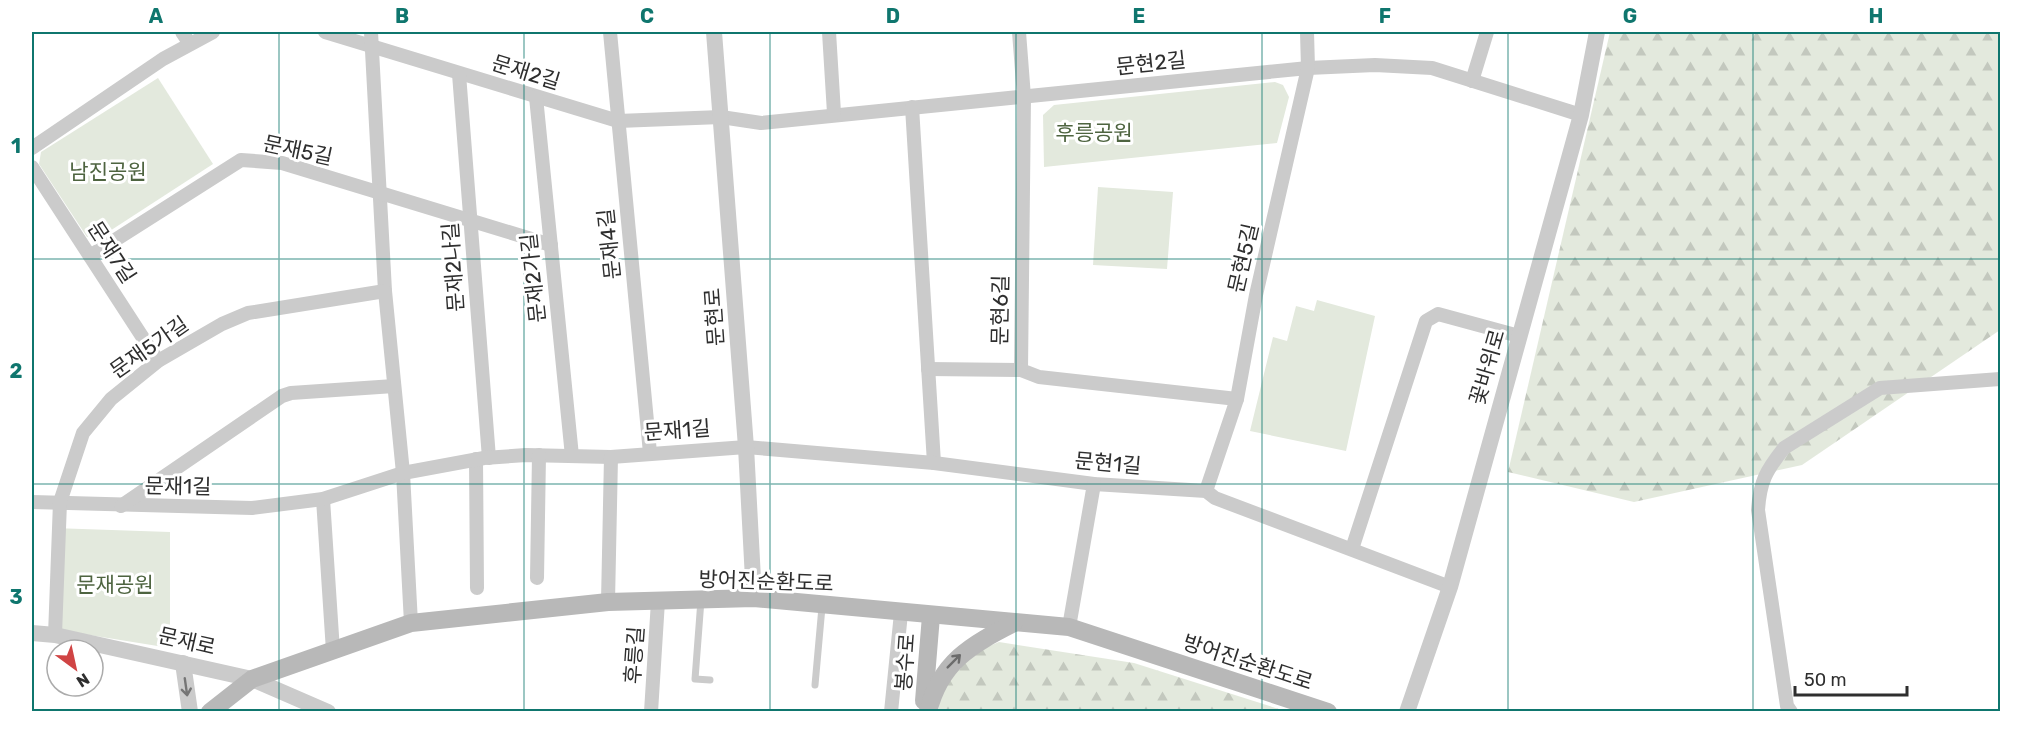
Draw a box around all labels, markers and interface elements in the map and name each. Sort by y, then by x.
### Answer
text: A [149,4,164,28]
text: B [395,4,409,28]
text: C [640,4,654,28]
text: D [886,4,900,28]
text: E [1133,4,1145,28]
text: F [1379,4,1391,28]
text: G [1623,4,1637,28]
text: H [1869,4,1883,28]
street label: 문현2길 [1115,47,1187,79]
street label: 문재2길 [489,50,563,94]
park label: 후릉공원 [1055,120,1133,145]
street label: 문재5길 [261,130,335,170]
text: 1 [11,134,21,158]
park label: 남진공원 [69,159,147,184]
street label: 문재4길 [593,207,625,281]
street label: 문재7길 [83,216,141,288]
street label: 문재2나길 [437,221,469,313]
street label: 문현5길 [1223,221,1263,295]
street label: 문재2가길 [516,232,550,324]
street label: 문현6길 [987,274,1013,346]
street label: 문현로 [700,287,728,347]
street label: 문재5가길 [105,311,193,383]
street label: 꽃바위로 [1464,326,1510,408]
text: 2 [10,359,23,383]
street label: 문재1길 [643,415,711,445]
street label: 문현1길 [1074,448,1142,478]
street label: 문재1길 [144,473,212,499]
street label: 방어진순환도로 [698,566,834,596]
park label: 문재공원 [76,572,154,597]
text: 3 [9,585,23,609]
street label: 문재로 [156,622,218,660]
street label: 후릉길 [620,625,648,685]
street label: 방어진순환도로 [1180,629,1316,695]
street label: 봉수로 [891,632,919,692]
north arrow [45,638,105,698]
one-way arrow [947,654,962,668]
scale bar [1795,659,1908,697]
text: N [73,669,93,691]
text: 50 m [1804,669,1847,691]
one-way arrow [181,677,192,697]

